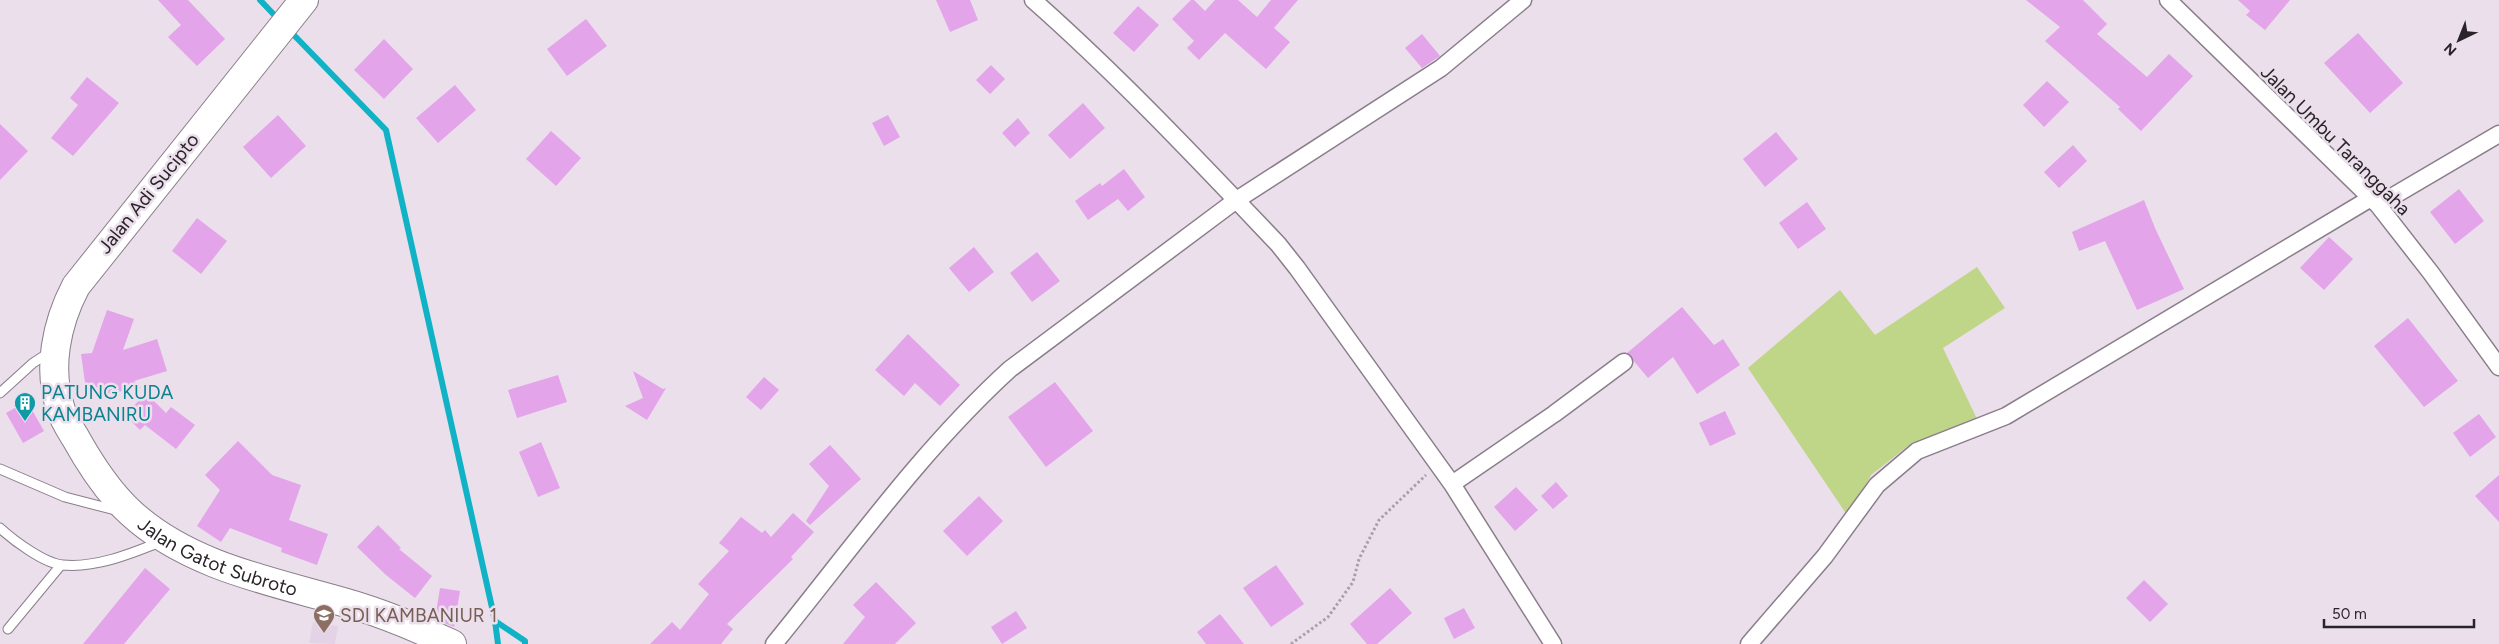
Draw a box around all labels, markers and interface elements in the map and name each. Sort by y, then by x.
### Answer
north arrow [2434,15,2484,65]
text: N [2441,39,2460,59]
street label: Jalan Umbu Taranggaha [2256,61,2415,220]
street label: Jalan Adi Sucipto [93,129,204,258]
place label: PATUNG KUDA KAMBANIRU [41,381,173,426]
building icon: PATUNG KUDA KAMBANIRU [13,391,37,422]
street label: Jalan Gatot Subroto [133,513,300,601]
scale bar [2324,596,2474,628]
school or university icon: SDI KAMBANIUR 1 [312,603,336,634]
place label: SDI KAMBANIUR 1 [340,604,497,627]
text: 50 m [2332,605,2367,623]

